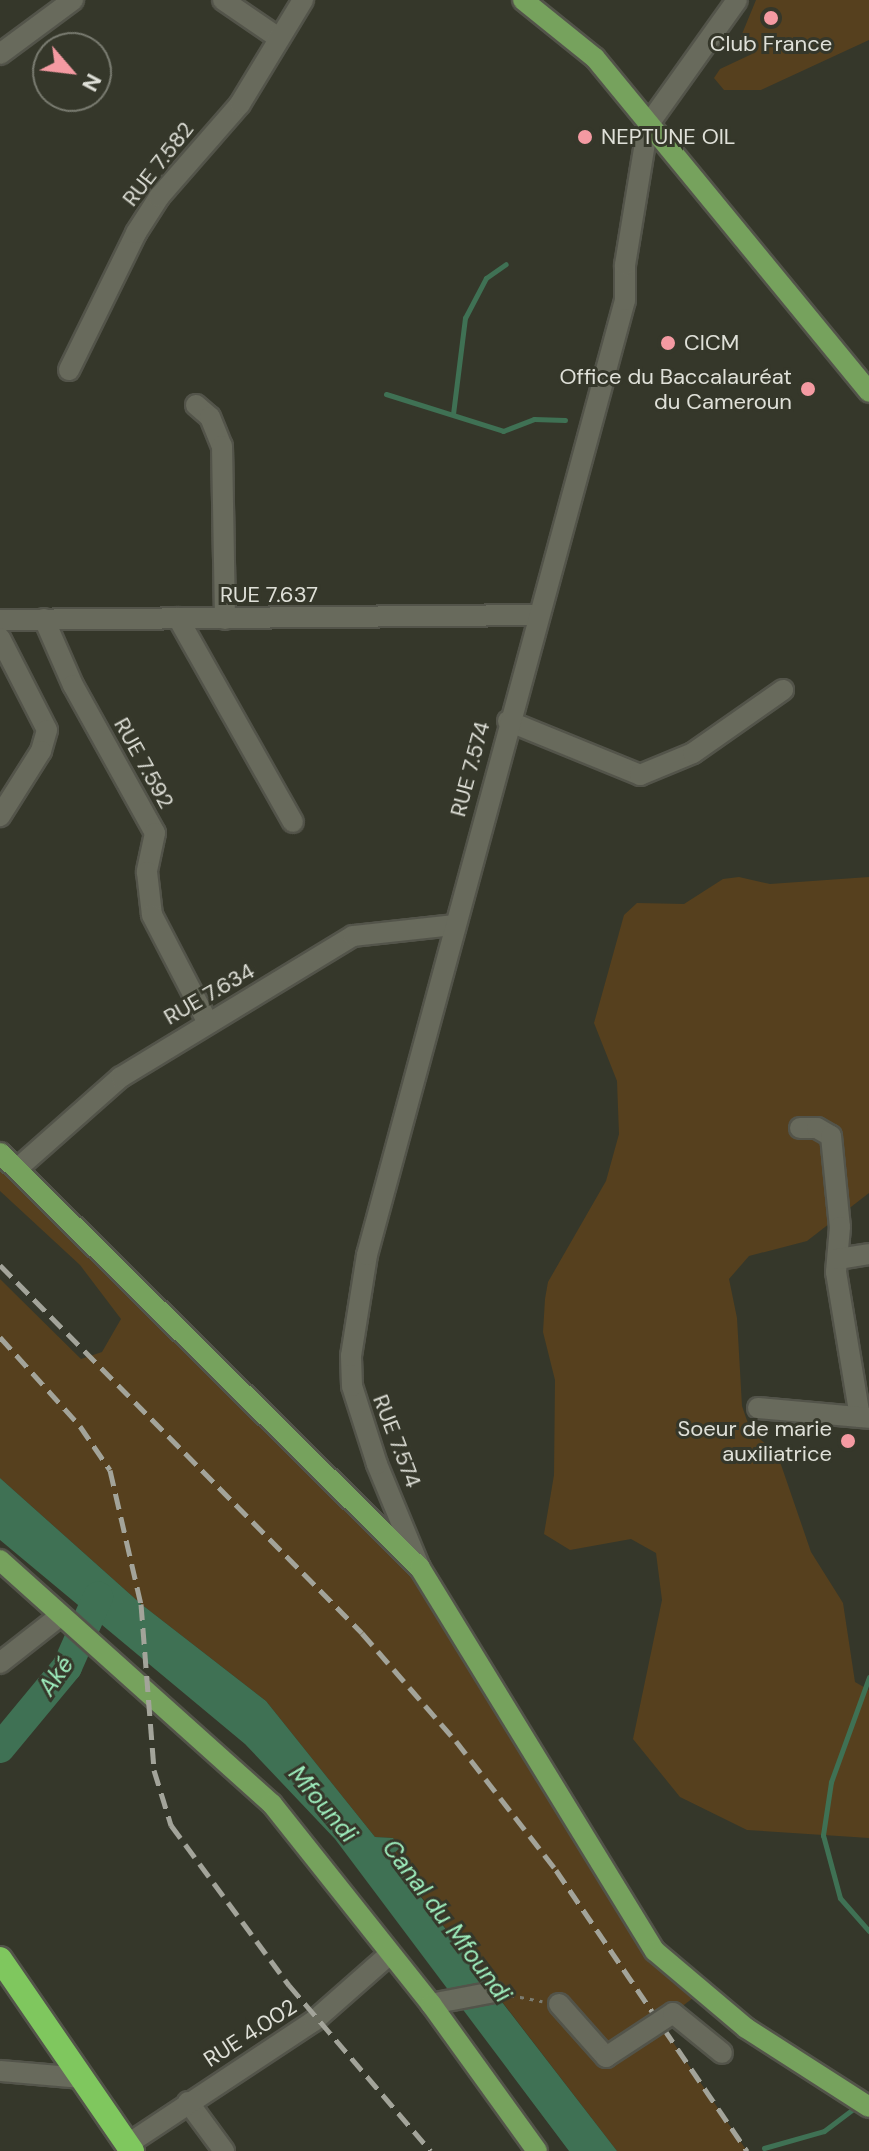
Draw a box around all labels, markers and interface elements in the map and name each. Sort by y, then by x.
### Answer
marker: Club France [762,9,780,27]
place label: Club France [710,31,832,57]
north arrow [32,32,112,112]
text: N [75,69,108,96]
street label: RUE 7.582 [117,117,199,211]
place label: NEPTUNE OIL [601,124,735,150]
marker: NEPTUNE OIL [576,128,594,146]
place label: CICM [684,330,739,356]
marker: CICM [659,334,677,352]
place label: Office du Baccalauréat du Cameroun [560,363,792,414]
marker: Office du Baccalauréat du Cameroun [799,380,817,398]
street label: RUE 7.637 [220,582,318,608]
street label: RUE 7.592 [108,713,180,813]
street label: RUE 7.574 [445,719,495,819]
street label: RUE 7.634 [159,958,259,1030]
street label: RUE 7.574 [367,1391,427,1491]
place label: Soeur de marie auxiliatrice [677,1415,832,1466]
marker: Soeur de marie auxiliatrice [839,1432,857,1450]
water label: Aké [32,1651,80,1701]
water label: Mfoundi [283,1760,363,1848]
water label: Canal du Mfoundi [376,1834,518,2008]
street label: RUE 4.002 [199,1993,301,2073]

